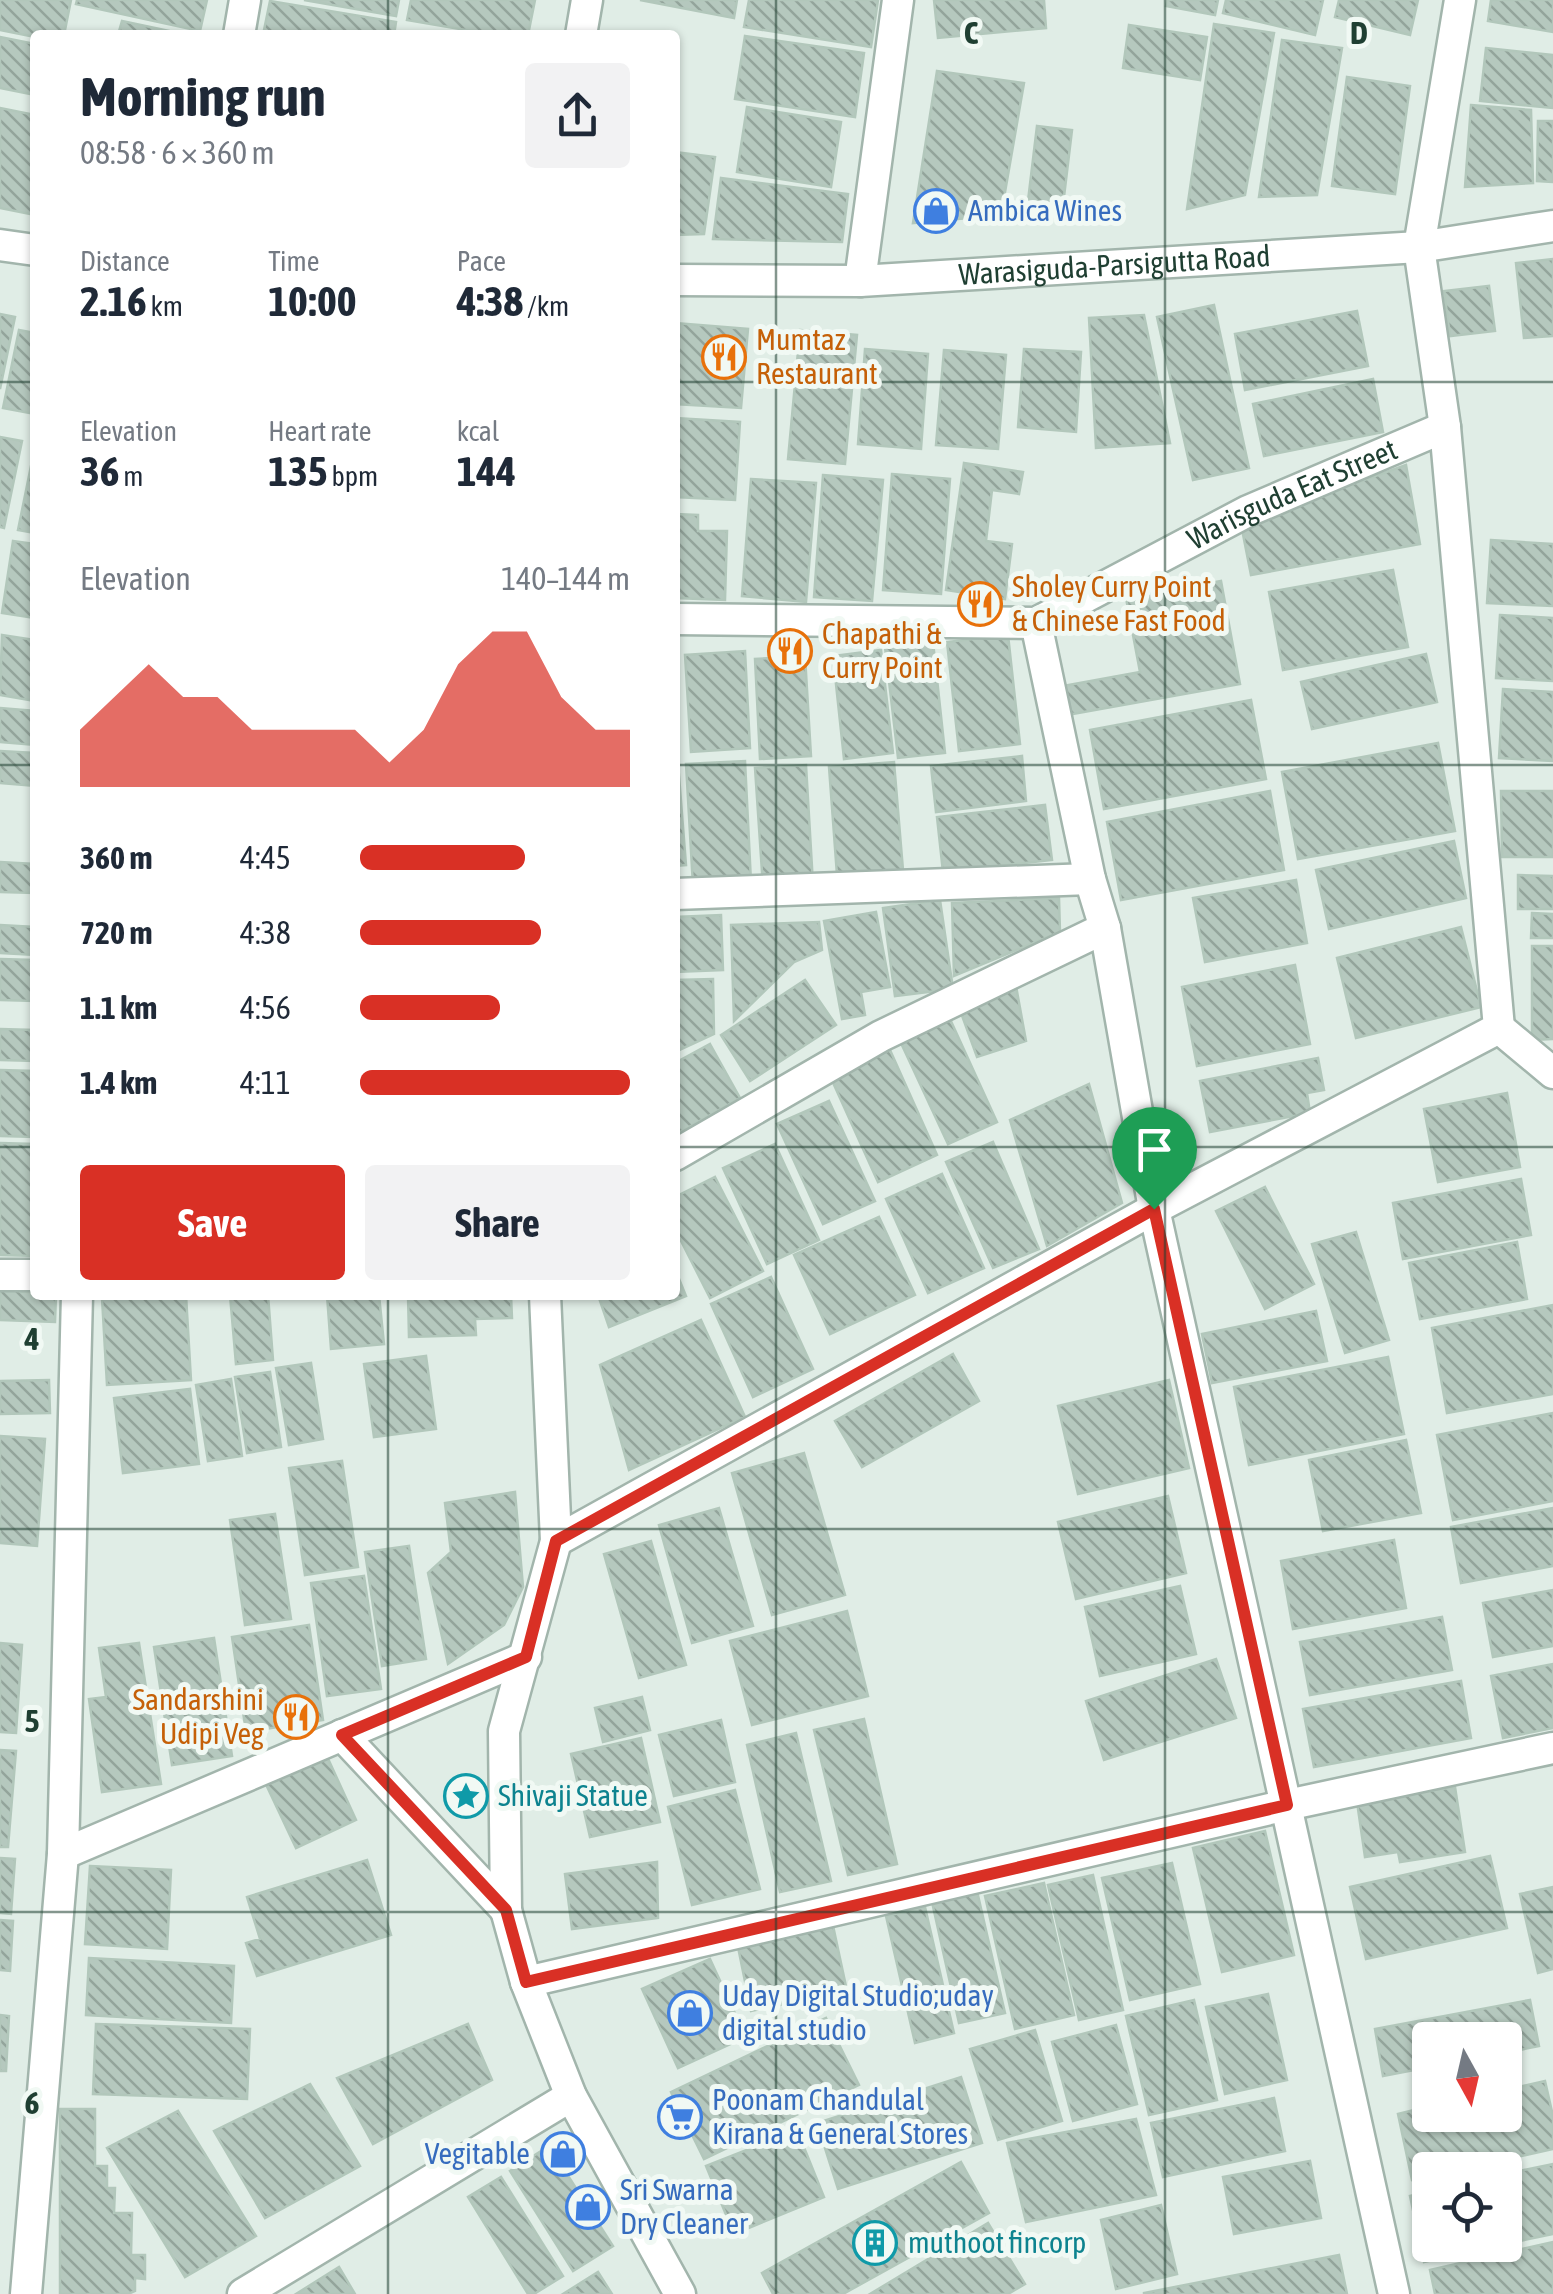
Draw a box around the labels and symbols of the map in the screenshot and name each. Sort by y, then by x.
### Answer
text: C [964,14,979,51]
text: D [1350,14,1368,51]
shop icon: Ambica Wines [913,188,959,234]
place label: Ambica Wines [968,193,1122,227]
street label: Warasiguda-Parsigutta Road [958,238,1271,291]
place label: Mumtaz Restaurant [756,322,878,390]
restaurant icon: Mumtaz Restaurant [701,334,747,380]
street label: Warisguda Eat Street [1181,432,1402,556]
place label: Sholey Curry Point & Chinese Fast Food [1012,569,1226,637]
restaurant icon: Sholey Curry Point & Chinese Fast Food [957,581,1003,627]
place label: Chapathi & Curry Point [822,616,943,684]
restaurant icon: Chapathi & Curry Point [767,628,813,674]
pin [1112,1107,1197,1210]
text: 4 [23,1320,40,1357]
place label: Sandarshini Udipi Veg [132,1682,264,1750]
restaurant icon: Sandarshini Udipi Veg [273,1694,319,1740]
text: 5 [24,1702,40,1739]
place icon: Shivaji Statue [443,1773,489,1819]
place label: Shivaji Statue [498,1778,648,1812]
place label: Uday Digital Studio;uday digital studio [722,1978,994,2046]
shop icon: Uday Digital Studio;uday digital studio [667,1990,713,2036]
north arrow [1412,2022,1522,2132]
place label: Poonam Chandulal Kirana & General Stores [712,2082,968,2150]
text: 6 [24,2084,40,2121]
supermarket icon: Poonam Chandulal Kirana & General Stores [657,2094,703,2140]
shop icon: Vegitable [540,2131,586,2177]
place label: Vegitable [425,2136,530,2170]
place label: Sri Swarna Dry Cleaner [620,2172,749,2240]
shop icon: Sri Swarna Dry Cleaner [565,2184,611,2230]
building icon: muthoot fincorp [852,2220,898,2266]
place label: muthoot fincorp [908,2225,1086,2259]

